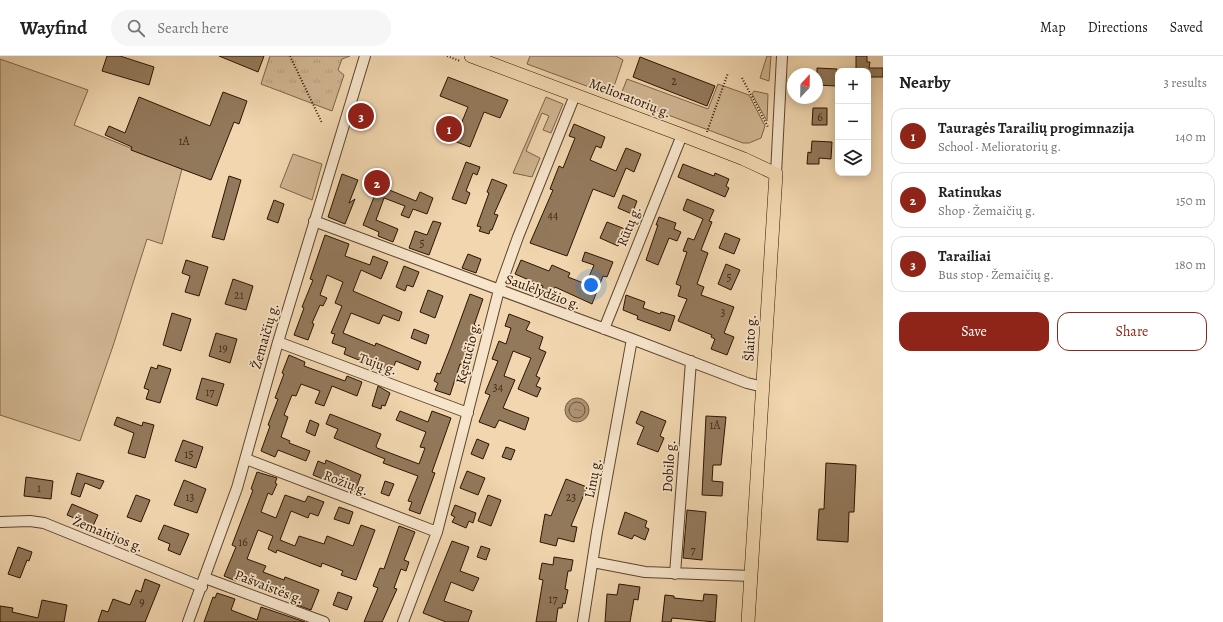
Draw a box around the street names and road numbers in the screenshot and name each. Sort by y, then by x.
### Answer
street label: Melioratorių g. [586,74,674,122]
street label: Rūtų g. [612,203,646,249]
street label: Saulėlydžio g. [502,270,584,314]
street label: Žemaičių g. [247,301,283,371]
street label: Šlaito g. [739,314,761,362]
street label: Kęstučio g. [451,320,485,386]
street label: Tujų g. [356,348,400,380]
street label: Dobilo g. [658,439,680,493]
street label: Linų g. [580,456,606,500]
street label: Rožių g. [321,466,371,500]
street label: Žemaitijos g. [70,511,146,557]
street label: Pašvaistės g. [232,565,306,609]

